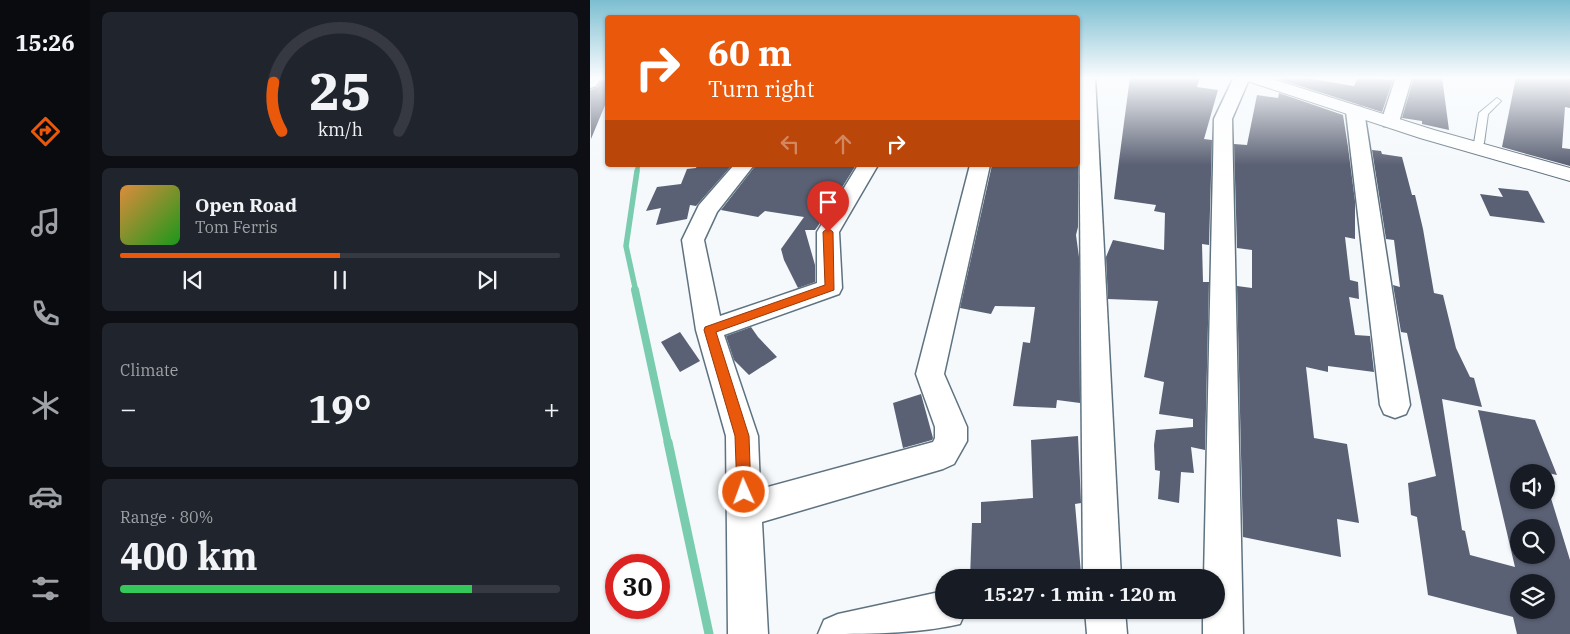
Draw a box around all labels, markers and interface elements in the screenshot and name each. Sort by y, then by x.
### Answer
text: 15:26 [15,28,75,57]
text: 60 m [708,30,792,76]
icon: right [625,35,690,100]
text: 25 [309,57,371,124]
text: Turn right [708,74,815,103]
icon: directions [28,114,63,149]
text: km/h [317,118,363,141]
icon: left [776,130,804,158]
icon: ahead [829,130,857,158]
icon: right [882,130,910,158]
pin [807,181,849,232]
icon: arrive [814,188,842,216]
text: Open Road [195,193,297,217]
icon: music [28,205,63,240]
text: Tom Ferris [195,217,278,237]
icon: previous [179,266,207,294]
icon: pause [326,266,354,294]
icon: next [473,266,501,294]
icon: phone [28,296,63,331]
text: Climate [120,360,178,380]
text: 19° [308,384,372,433]
icon: climate [28,388,63,423]
text: − [120,390,137,427]
text: + [543,390,560,427]
map controls [1510,464,1555,619]
button: sound [1510,464,1555,509]
position arrow [717,465,769,517]
icon: car [28,479,63,514]
text: Range · 80% [120,507,213,527]
button: search [1510,519,1555,564]
text: 400 km [120,531,258,580]
speed limit sign: 30 [605,554,670,619]
icon: filters [28,571,63,606]
button: layers [1510,574,1555,619]
text: 15:27 · 1 min · 120 m [984,582,1176,606]

